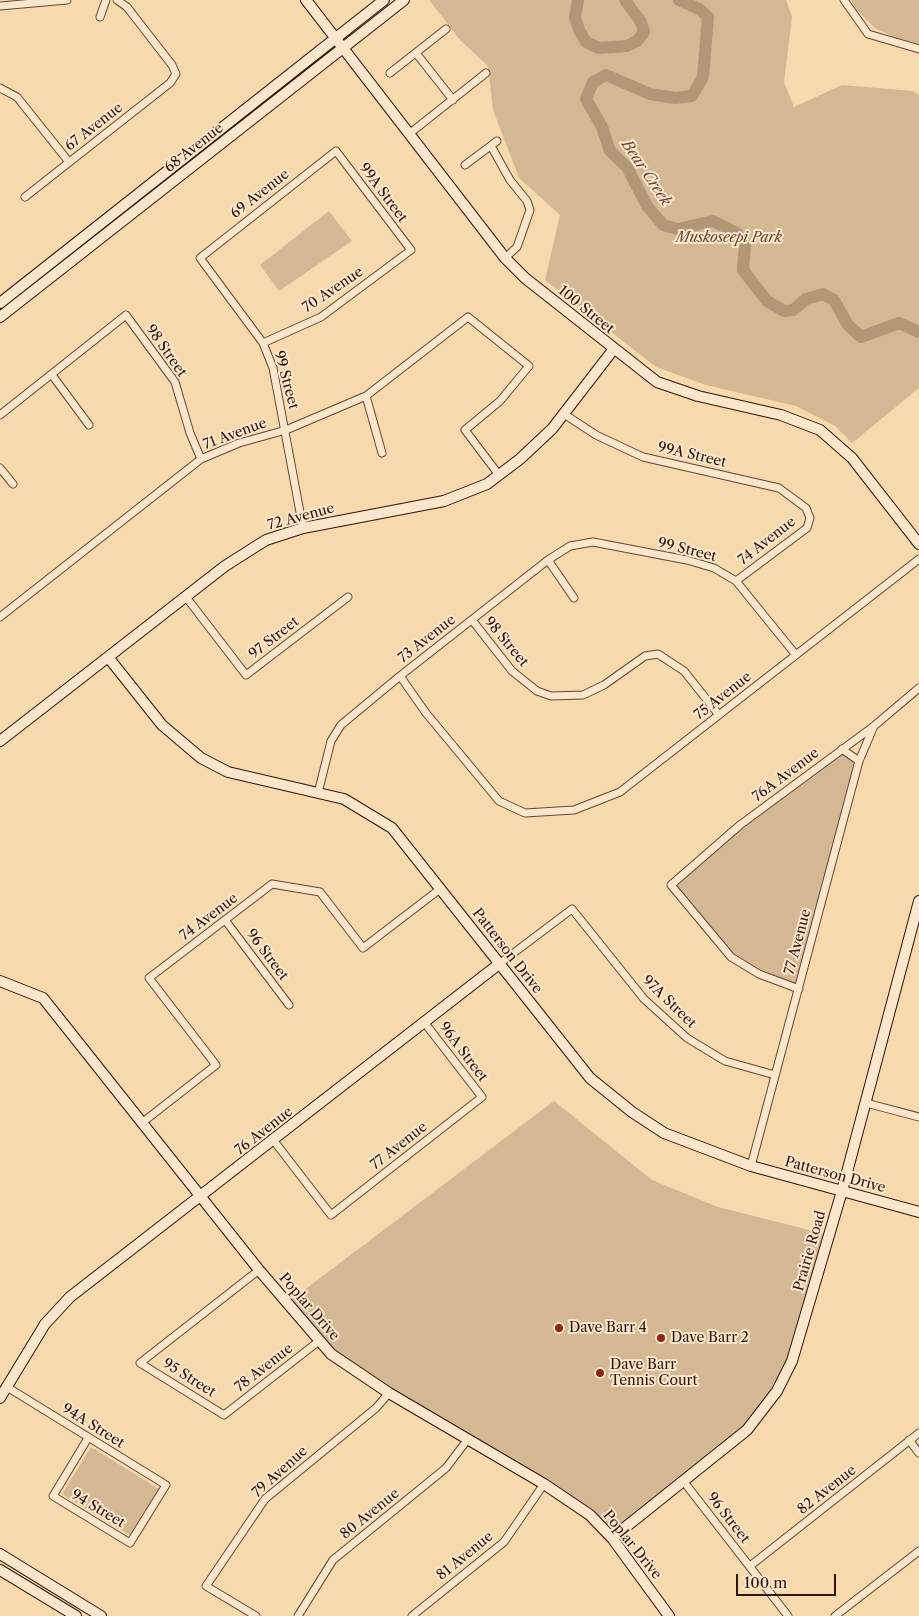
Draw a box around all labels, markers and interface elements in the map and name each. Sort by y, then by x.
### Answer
street label: 67 Avenue [62,99,126,155]
street label: 68 Avenue [161,120,227,176]
water label: Bear Creek [617,137,675,209]
street label: 99A Street [355,160,411,226]
street label: 69 Avenue [227,166,293,222]
park label: Muskoseepi Park [676,230,782,246]
street label: 70 Avenue [300,264,366,316]
street label: 100 Street [555,282,617,338]
street label: 98 Street [142,322,190,380]
street label: 99 Street [270,349,302,411]
street label: 71 Avenue [201,415,269,453]
street label: 99A Street [656,439,728,471]
street label: 72 Avenue [266,500,336,534]
street label: 74 Avenue [735,513,799,569]
street label: 99 Street [656,535,718,565]
street label: 73 Avenue [395,611,459,667]
street label: 97 Street [246,613,302,663]
street label: 98 Street [480,614,532,670]
street label: 75 Avenue [691,668,755,724]
street label: 76A Avenue [750,745,822,805]
street label: 74 Avenue [177,890,241,944]
street label: Patterson Drive [468,905,546,997]
street label: 77 Avenue [781,907,815,977]
street label: 96 Street [242,926,292,984]
street label: 97A Street [639,972,699,1032]
street label: 96A Street [435,1019,491,1085]
street label: 76 Avenue [232,1103,296,1159]
street label: 77 Avenue [367,1119,431,1173]
street label: Patterson Drive [783,1153,887,1197]
street label: Prairie Road [790,1209,830,1293]
street label: Poplar Drive [275,1270,343,1344]
place label: Dave Barr 4 [569,1320,647,1336]
marker: Dave Barr 4 [553,1322,565,1334]
place label: Dave Barr 2 [671,1330,749,1346]
marker: Dave Barr 2 [655,1332,667,1344]
street label: 78 Avenue [232,1340,296,1396]
street label: 95 Street [159,1355,219,1401]
place label: Dave Barr Tennis Court [610,1357,697,1390]
marker: Dave Barr Tennis Court [594,1367,606,1379]
street label: 94A Street [59,1400,127,1452]
street label: 79 Avenue [249,1443,311,1501]
street label: 82 Avenue [794,1462,860,1518]
street label: 80 Avenue [337,1485,403,1543]
street label: 94 Street [68,1486,128,1532]
street label: 96 Street [703,1489,753,1547]
street label: Poplar Drive [599,1507,665,1583]
street label: 81 Avenue [433,1528,497,1584]
scale bar [739,1564,839,1596]
text: 100 m [744,1573,787,1592]

